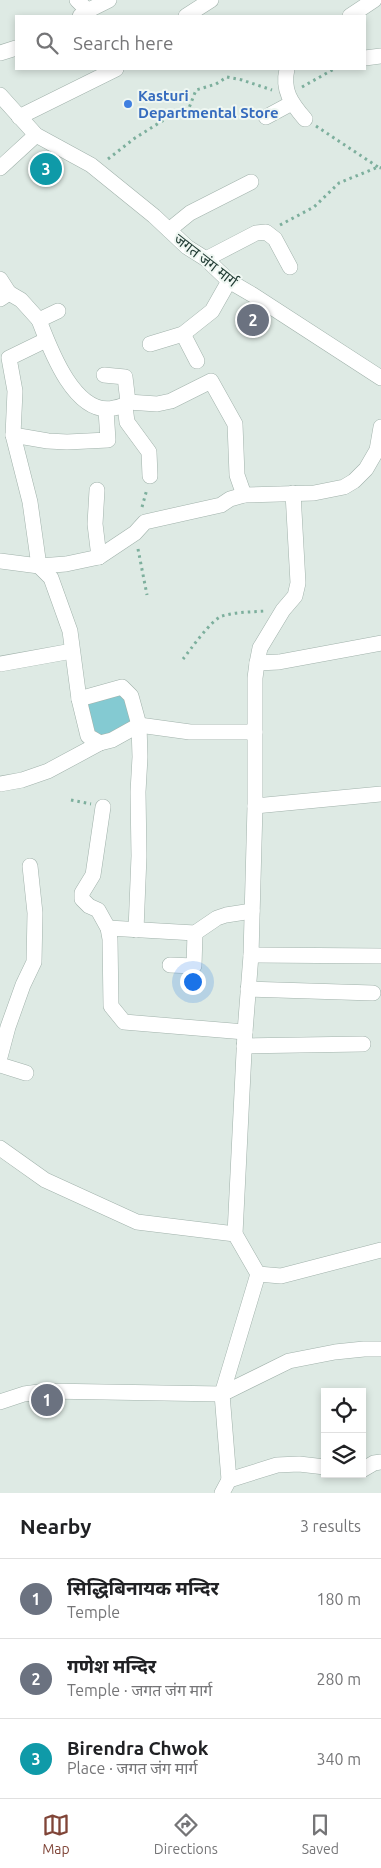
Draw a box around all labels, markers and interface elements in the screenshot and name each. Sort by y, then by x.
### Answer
search box [15,15,366,70]
icon: search [33,29,61,57]
text: Search here [73,32,173,54]
place label: Kasturi Departmental Store [138,87,279,121]
marker: Kasturi Departmental Store [122,98,134,110]
pin: 3 [30,150,62,188]
street label: जगत जंग मार्ग [171,230,242,291]
pin: 2 [237,301,269,339]
your location [180,969,206,995]
pin: 1 [31,1381,63,1419]
map controls [321,1388,366,1478]
button: locate [321,1388,366,1433]
button: layers [321,1433,366,1478]
text: Nearby [20,1514,91,1538]
text: 3 results [300,1517,361,1535]
text: सिद्धिबिनायक मन्दिर [67,1577,219,1599]
text: 1 [31,1590,41,1608]
text: 180 m [316,1590,361,1608]
text: Temple [67,1603,120,1621]
text: गणेश मन्दिर [67,1655,156,1677]
text: 2 [31,1670,41,1688]
text: 280 m [316,1670,361,1688]
text: Temple · जगत जंग मार्ग [67,1681,212,1699]
text: Birendra Chwok [67,1737,208,1759]
text: 3 [31,1750,41,1768]
text: 340 m [316,1750,361,1768]
text: Place · जगत जंग मार्ग [67,1759,197,1777]
tab: Map [42,1811,70,1857]
tab: Directions [154,1811,218,1857]
tab: Saved [302,1811,339,1857]

